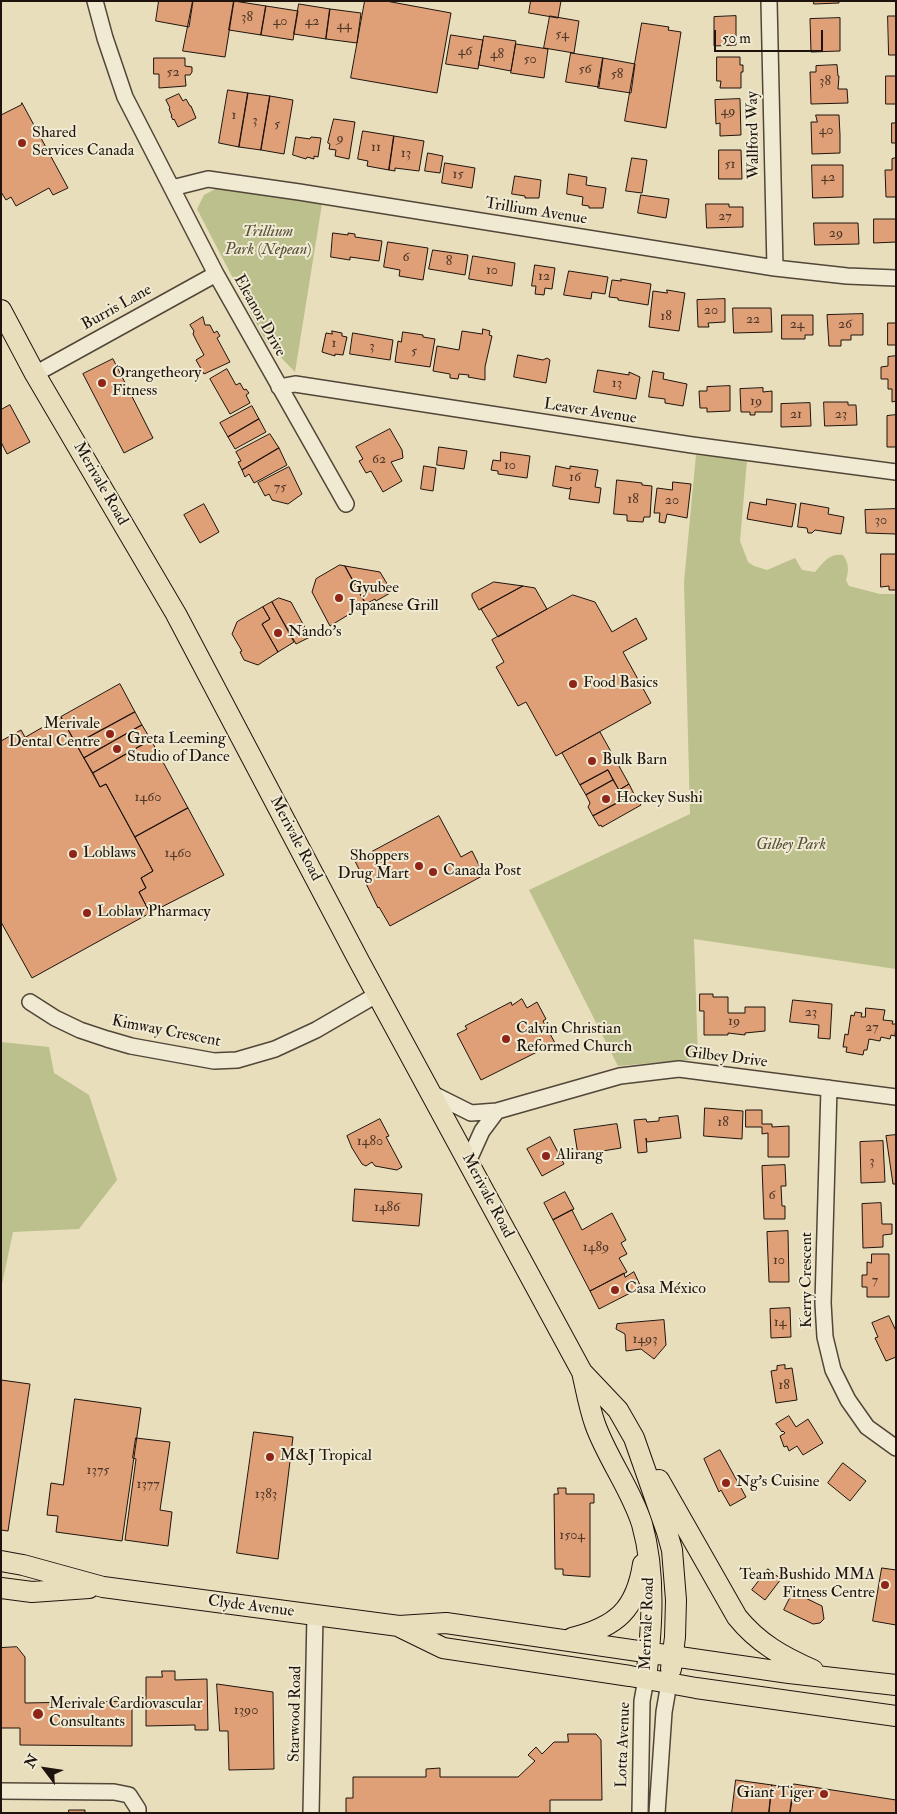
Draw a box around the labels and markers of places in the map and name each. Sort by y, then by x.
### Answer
place label: Shared Services Canada [32,124,134,162]
marker: Shared Services Canada [16,137,28,149]
place label: Orangetheory Fitness [112,364,201,402]
marker: Orangetheory Fitness [96,377,108,389]
place label: Gyubee Japanese Grill [349,579,439,617]
marker: Gyubee Japanese Grill [333,592,345,604]
place label: Nando's [288,623,342,643]
marker: Nando's [272,627,284,639]
place label: Food Basics [583,674,658,694]
marker: Food Basics [567,678,579,690]
place label: Merivale Dental Centre [9,715,100,753]
marker: Merivale Dental Centre [104,728,116,740]
place label: Greta Leeming Studio of Dance [127,730,230,768]
marker: Greta Leeming Studio of Dance [111,743,123,755]
place label: Bulk Barn [602,751,667,771]
marker: Bulk Barn [586,755,598,767]
place label: Hockey Sushi [616,789,703,809]
marker: Hockey Sushi [600,793,612,805]
place label: Loblaws [83,844,136,864]
place label: Shoppers Drug Mart [337,847,409,885]
marker: Loblaws [67,848,79,860]
marker: Shoppers Drug Mart [413,860,425,872]
place label: Canada Post [443,862,521,882]
marker: Canada Post [427,866,439,878]
place label: Loblaw Pharmacy [97,903,211,923]
marker: Loblaw Pharmacy [81,907,93,919]
place label: Calvin Christian Reformed Church [516,1020,632,1058]
marker: Calvin Christian Reformed Church [500,1033,512,1045]
place label: Alirang [556,1146,603,1166]
marker: Alirang [540,1150,552,1162]
place label: Casa México [625,1280,706,1300]
marker: Casa México [609,1284,621,1296]
place label: M&J Tropical [280,1447,372,1467]
marker: M&J Tropical [264,1451,276,1463]
place label: Ng's Cuisine [736,1473,820,1493]
marker: Ng's Cuisine [720,1477,732,1489]
place label: Team Bushido MMA Fitness Centre [739,1566,875,1604]
marker: Team Bushido MMA Fitness Centre [879,1579,891,1591]
place label: Merivale Cardiovascular Consultants [49,1695,203,1733]
marker: Merivale Cardiovascular Consultants [31,1707,45,1721]
place label: Giant Tiger [737,1784,814,1804]
marker: Giant Tiger [818,1788,830,1800]

